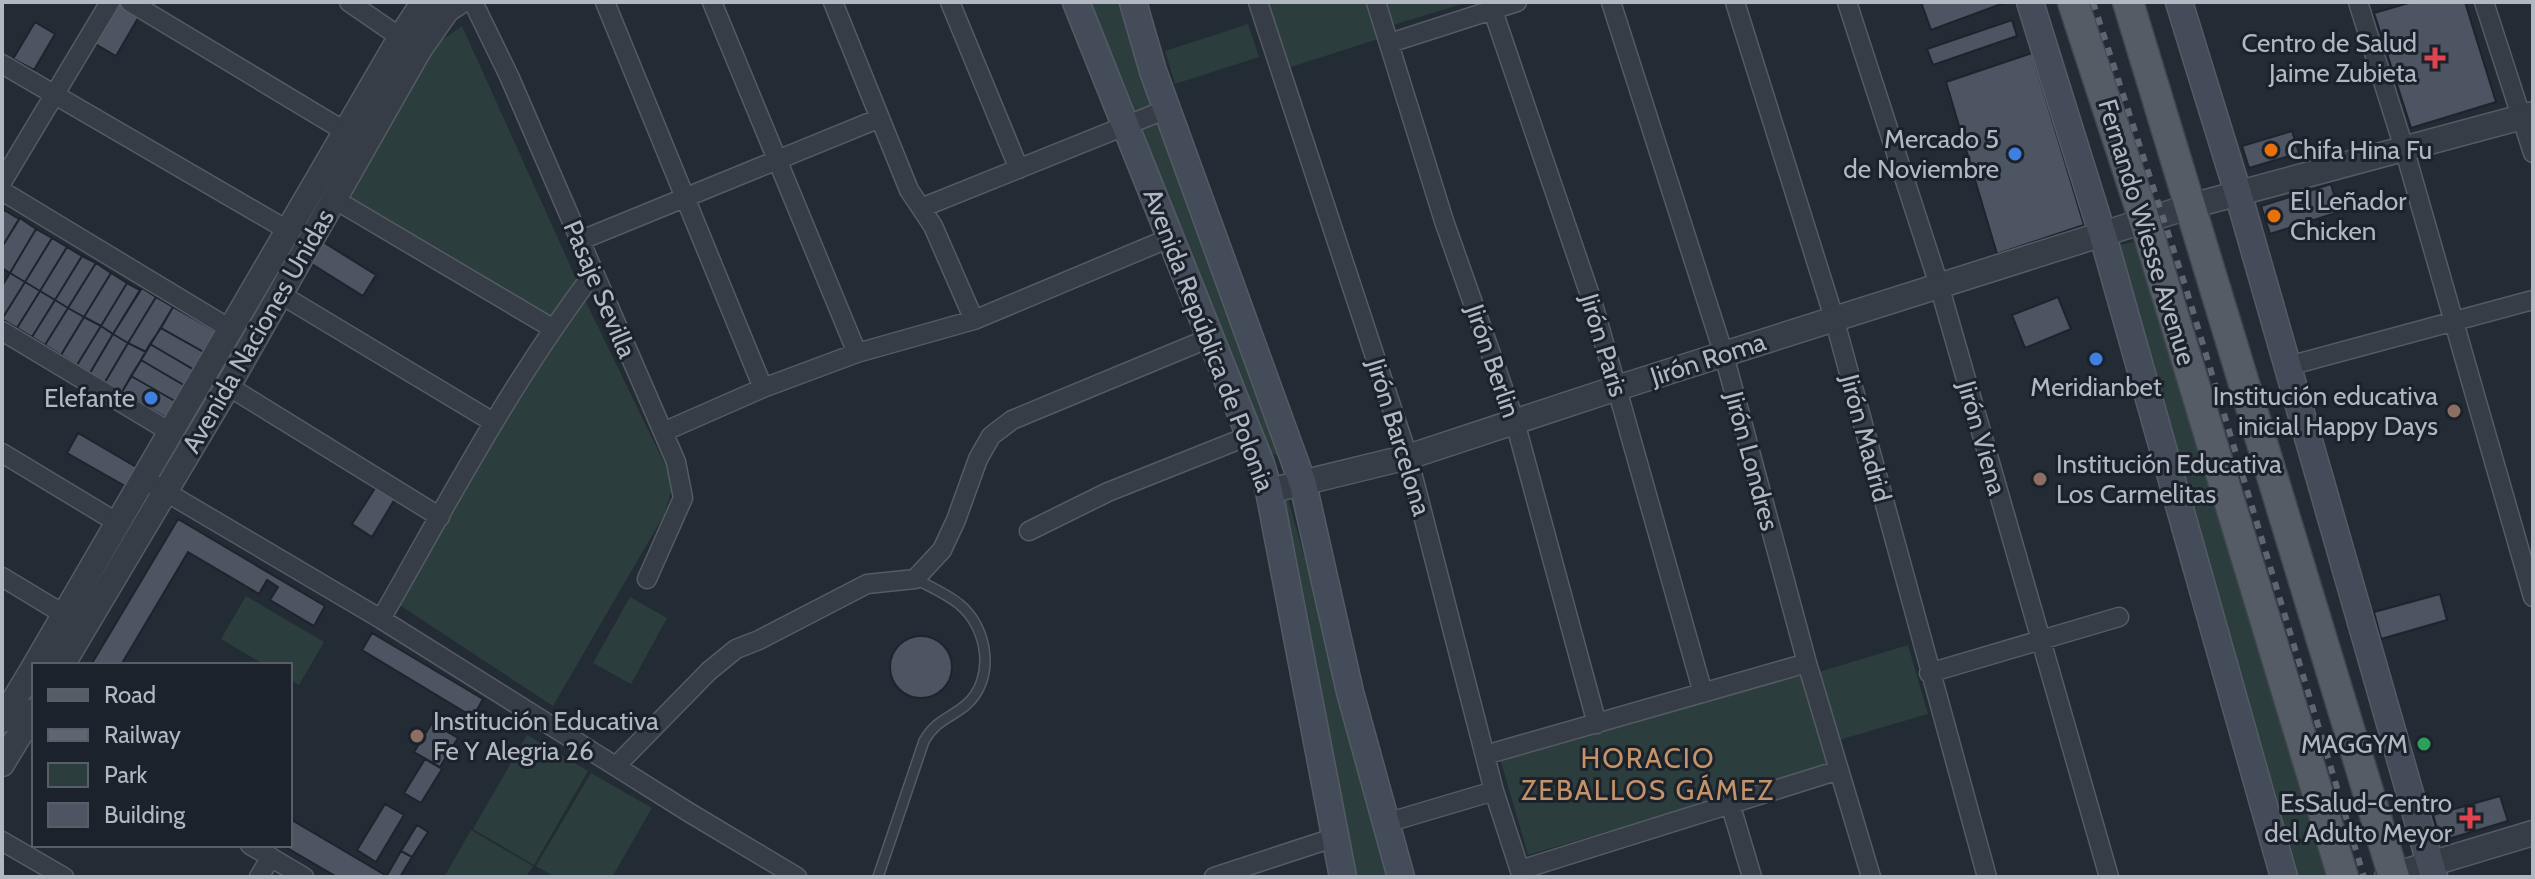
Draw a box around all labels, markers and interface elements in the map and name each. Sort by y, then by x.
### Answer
place label: Centro de Salud Jaime Zubieta [2241,27,2418,89]
marker: Centro de Salud Jaime Zubieta [2424,47,2446,69]
street label: Fernando Wiesse Avenue [2091,95,2203,369]
place label: Mercado 5 de Noviembre [1843,123,1999,185]
place label: Chifa Hina Fu [2287,134,2432,166]
marker: Chifa Hina Fu [2262,141,2280,159]
marker: Mercado 5 de Noviembre [2006,145,2024,163]
street label: Avenida República de Polonia [1136,184,1282,496]
place label: El Leñador Chicken [2290,185,2407,247]
street label: Avenida Naciones Unidas [175,203,341,459]
marker: El Leñador Chicken [2265,207,2283,225]
street label: Pasaje Sevilla [557,215,644,363]
street label: Jirón Paris [1573,289,1635,401]
street label: Jirón Berlin [1458,299,1527,422]
street label: Jirón Roma [1645,325,1770,393]
marker: Meridianbet [2087,350,2105,368]
street label: Jirón Barcelona [1360,354,1438,520]
street label: Jirón Madrid [1833,370,1898,505]
place label: Meridianbet [2030,371,2162,403]
street label: Jirón Viena [1950,376,2014,499]
place label: Institución educativa inicial Happy Days [2213,380,2439,442]
place label: Elefante [44,382,135,414]
street label: Jirón Londres [1718,387,1786,534]
marker: Elefante [142,389,160,407]
marker: Institución educativa inicial Happy Days [2445,402,2463,420]
place label: Institución Educativa Los Carmelitas [2056,448,2282,510]
marker: Institución Educativa Los Carmelitas [2031,470,2049,488]
legend [32,663,292,847]
text: Road [104,680,156,709]
place label: Institución Educativa Fe Y Alegria 26 [433,705,659,767]
text: Railway [104,720,181,749]
marker: Institución Educativa Fe Y Alegria 26 [408,727,426,745]
place label: MAGGYM [2301,728,2408,760]
marker: MAGGYM [2415,735,2433,753]
district label: HORACIO ZEBALLOS GÁMEZ [1521,741,1775,807]
text: Park [104,760,147,789]
place label: EsSalud-Centro del Adulto Meyor [2264,787,2453,849]
text: Building [104,800,186,829]
marker: EsSalud-Centro del Adulto Meyor [2459,807,2481,829]

